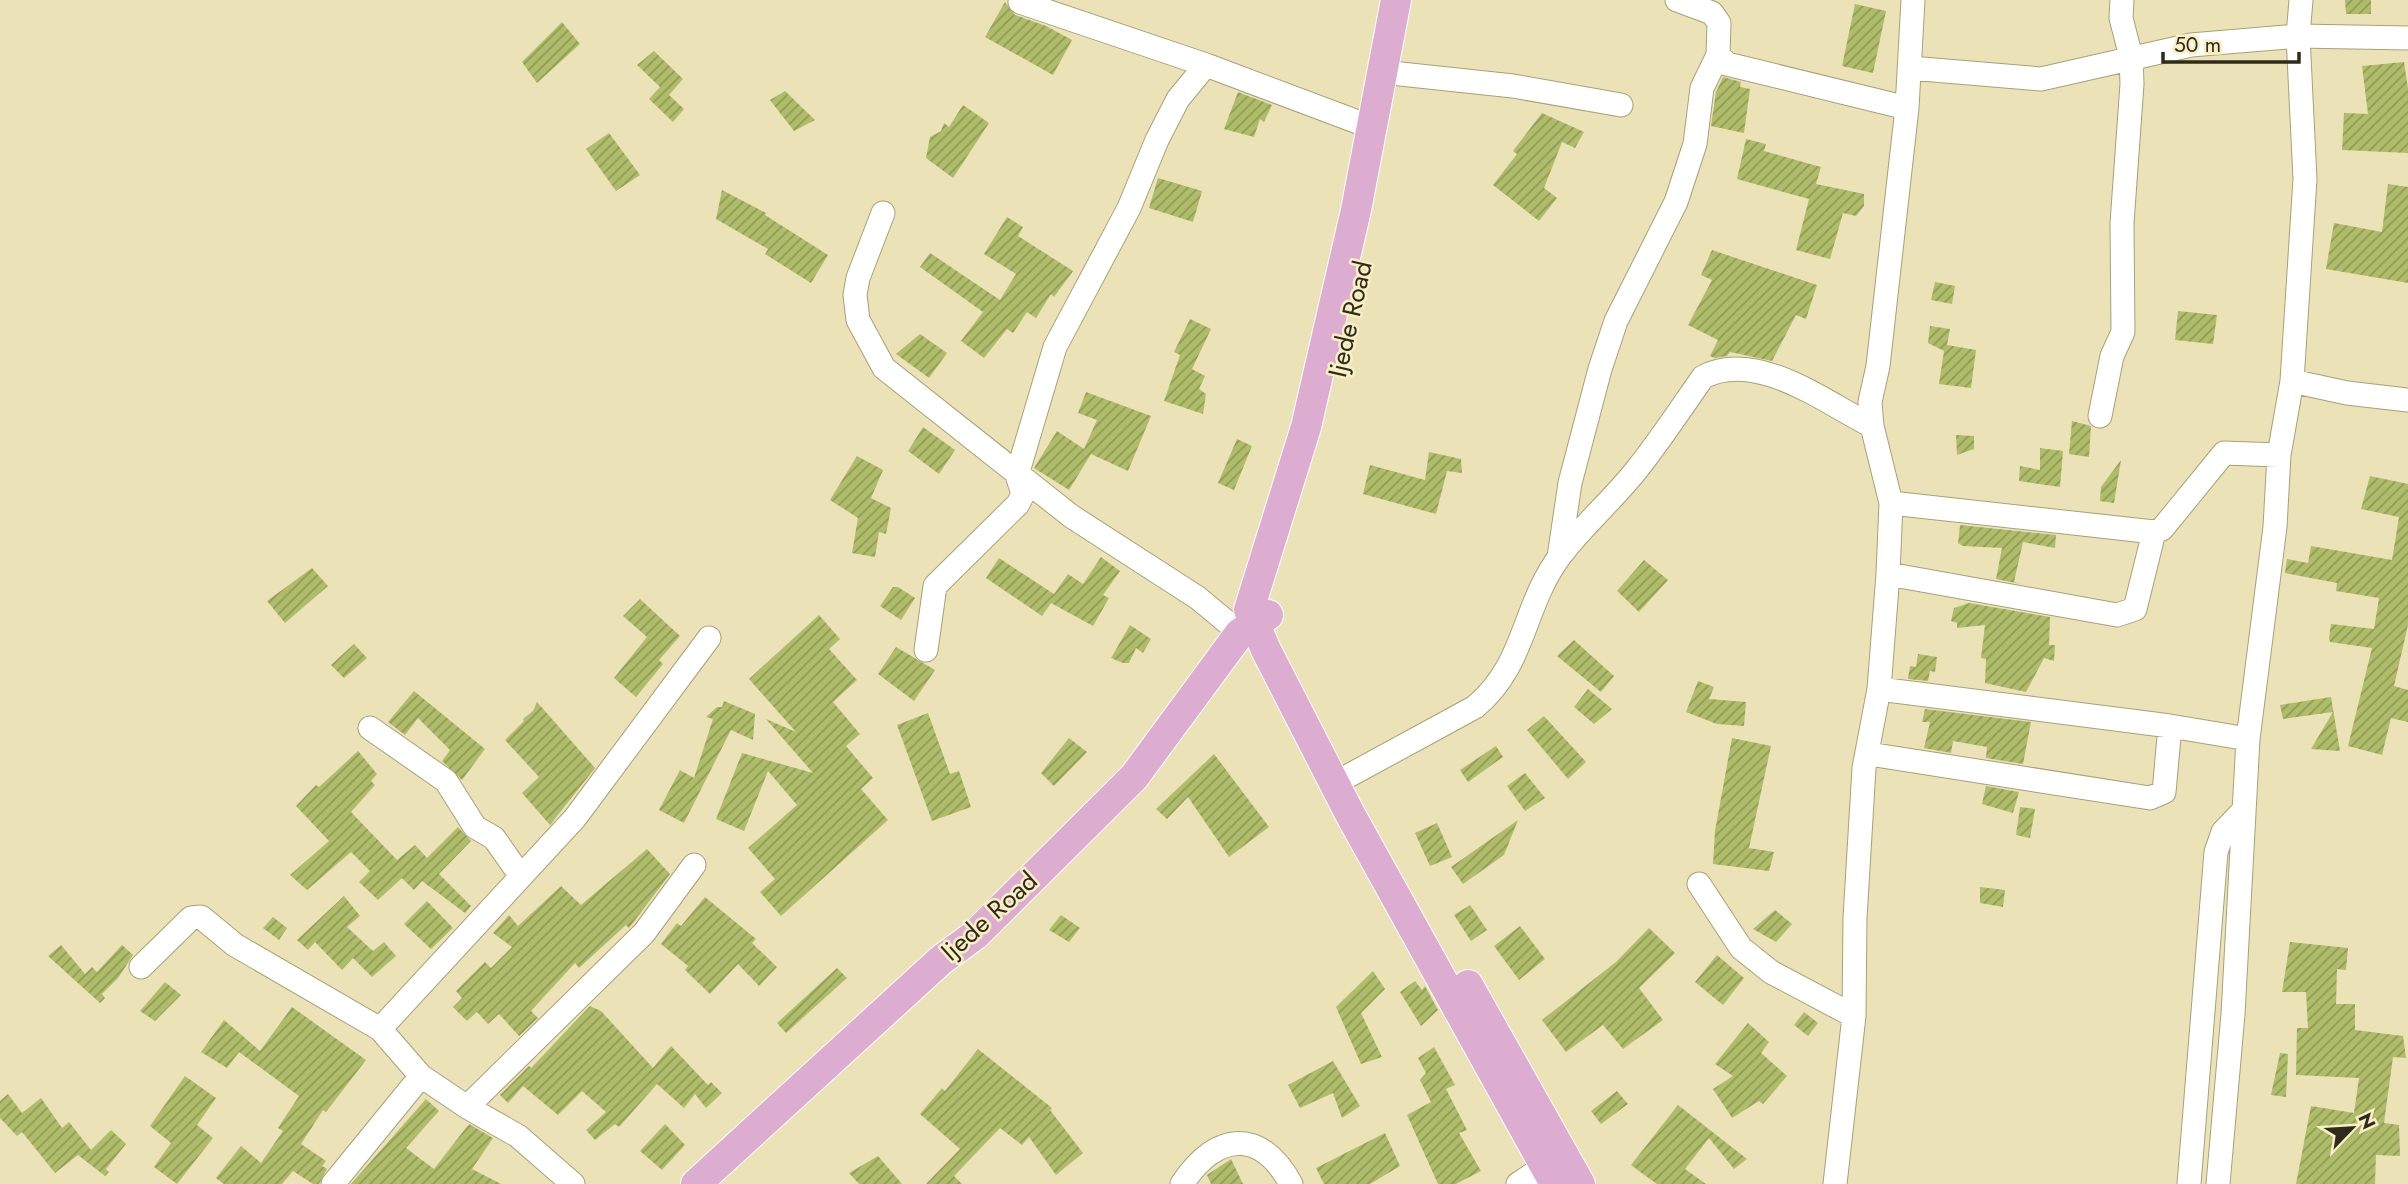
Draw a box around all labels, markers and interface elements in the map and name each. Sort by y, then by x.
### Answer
scale bar [2163,21,2300,65]
text: 50 m [2174,30,2221,60]
street label: Ijede Road [1318,257,1382,381]
street label: Ijede Road [932,862,1046,970]
north arrow [2317,1093,2387,1163]
text: N [2352,1108,2382,1134]

